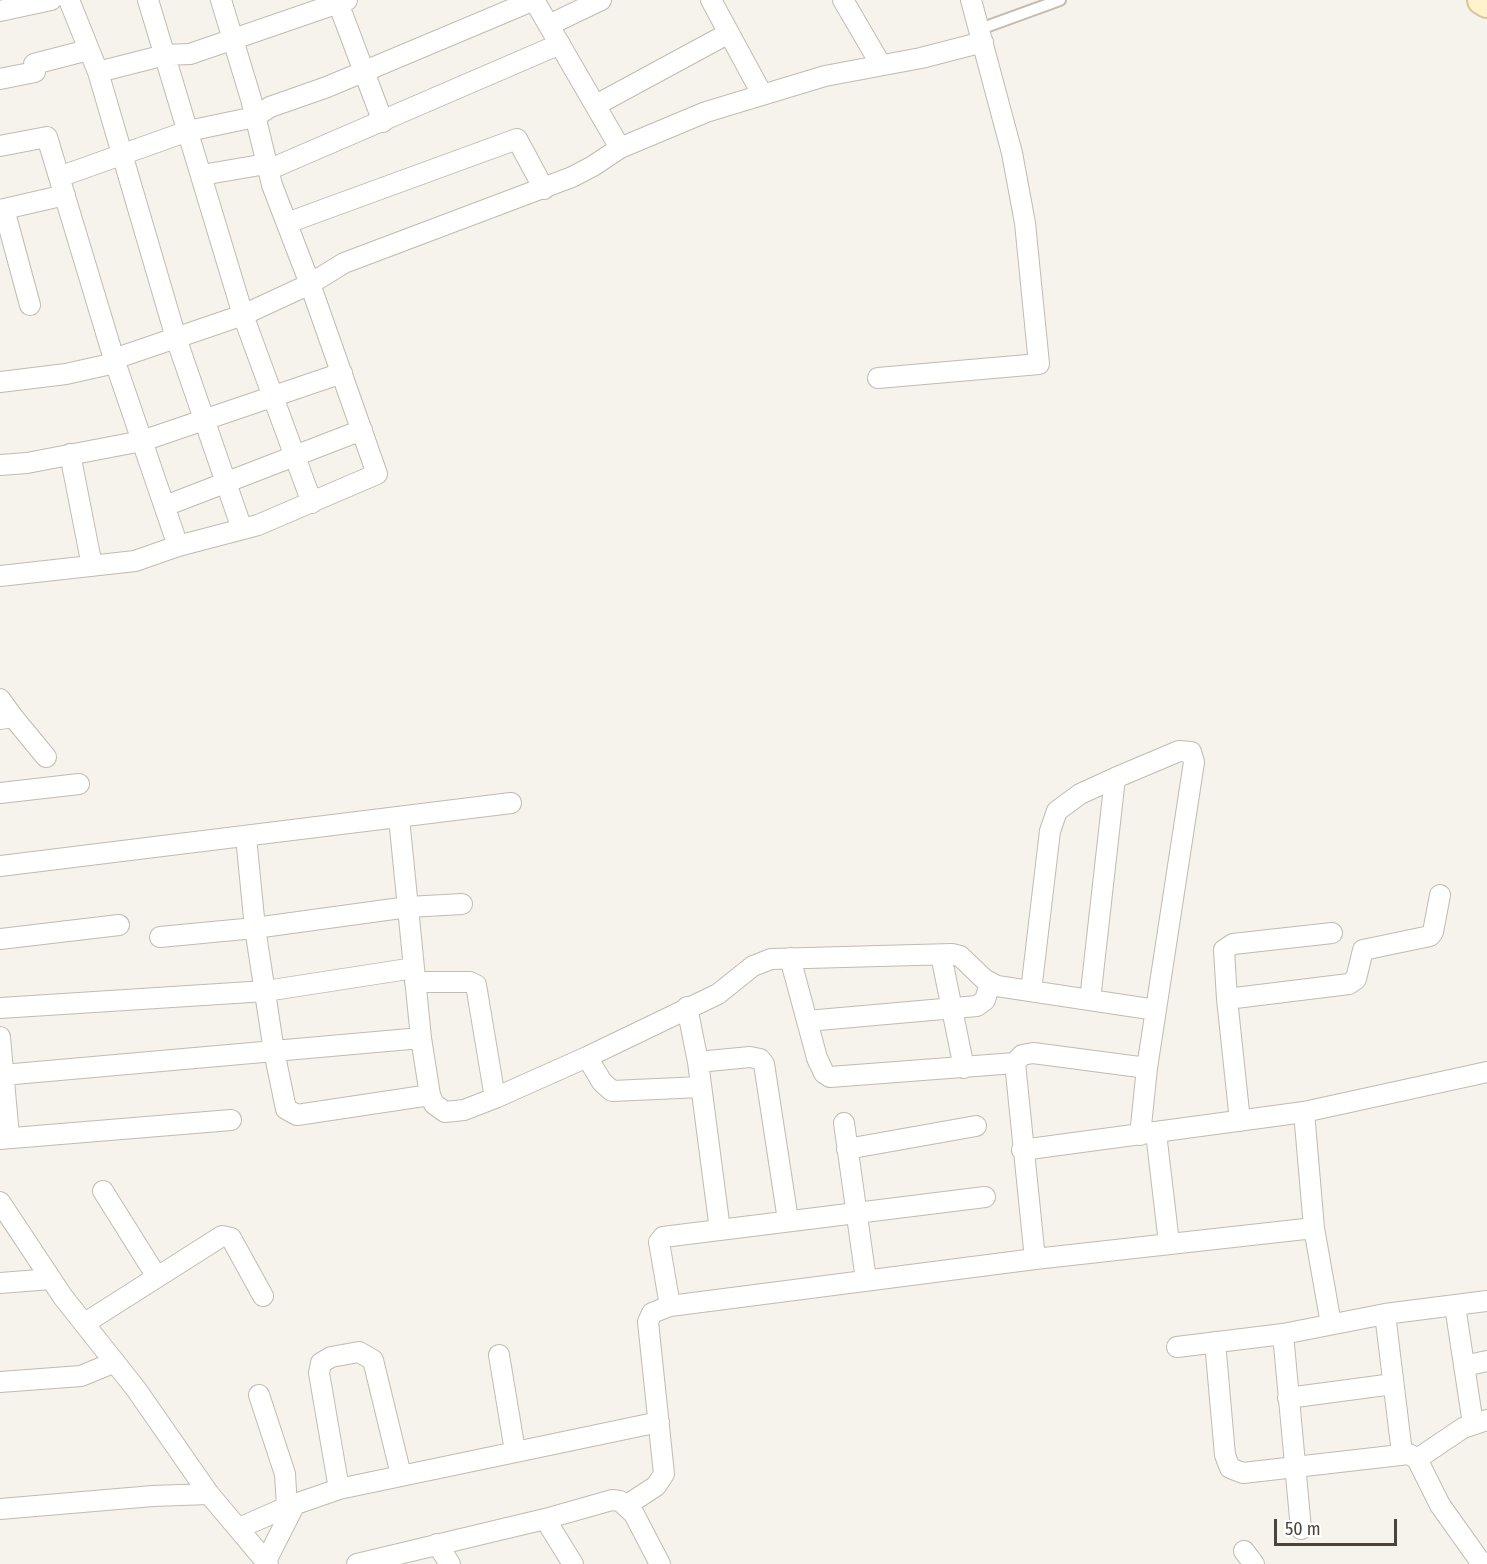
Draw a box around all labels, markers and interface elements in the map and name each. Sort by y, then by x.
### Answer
scale bar [1277,1507,1400,1545]
text: 50 m [1285,1518,1321,1540]

